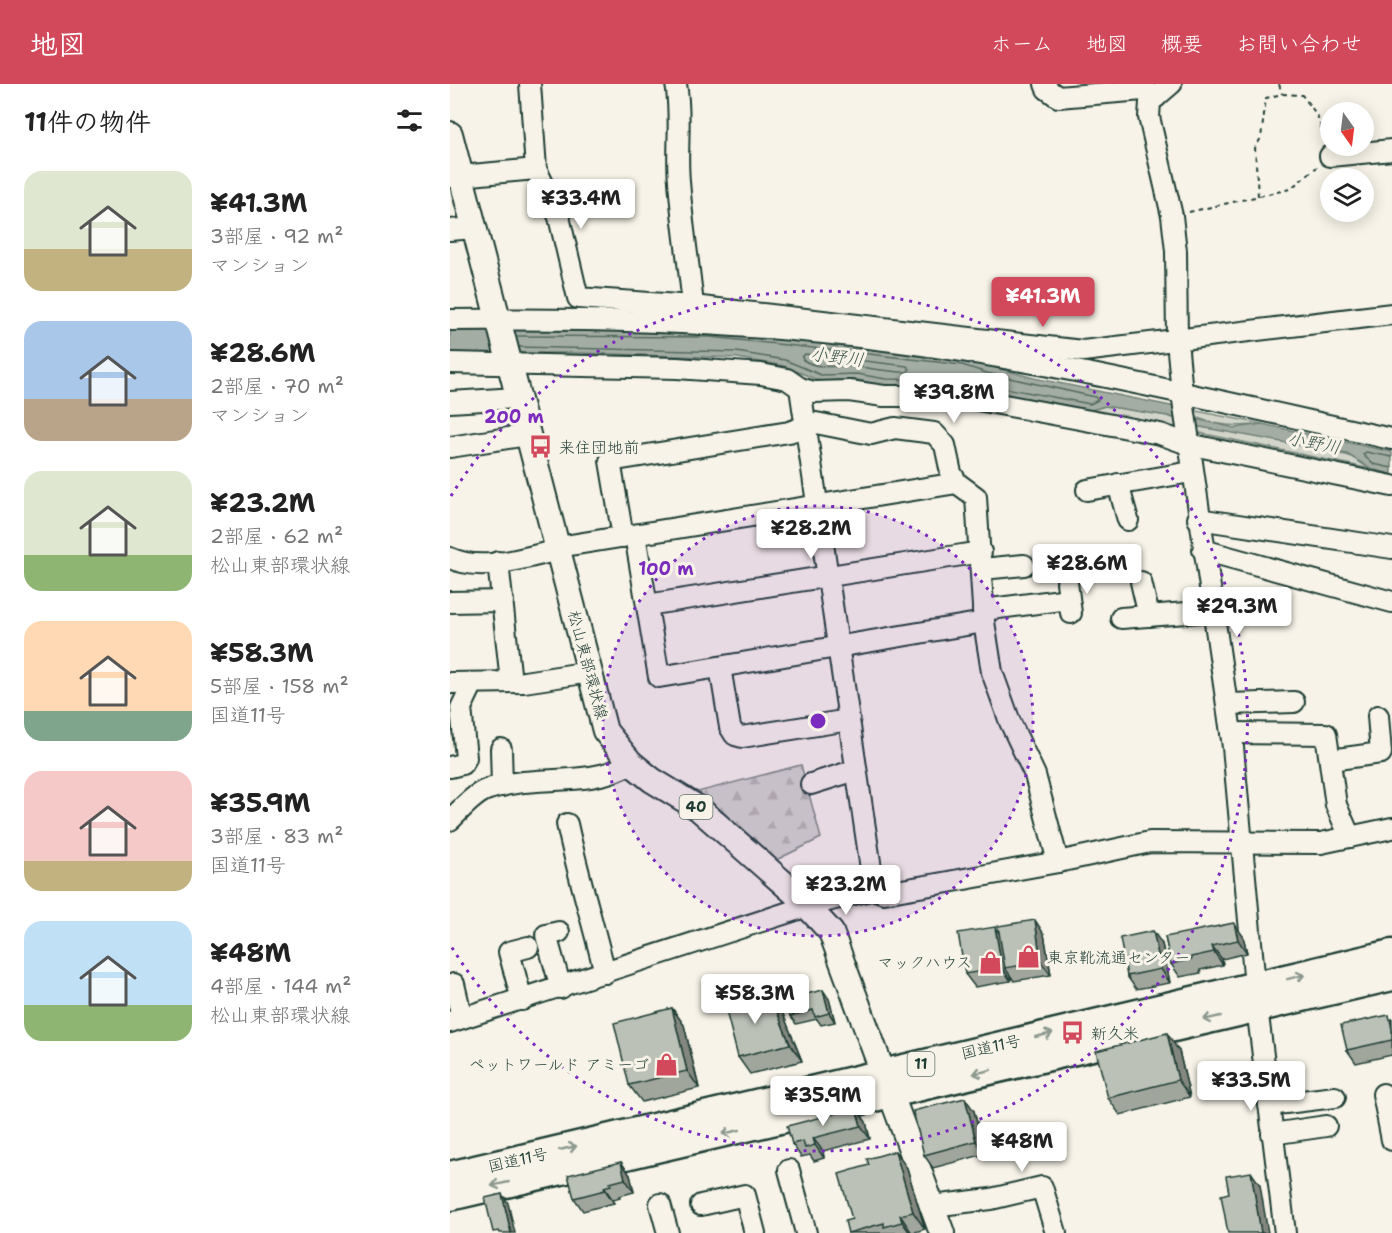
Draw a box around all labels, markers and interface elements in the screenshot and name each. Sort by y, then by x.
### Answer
text: 地図 [30,25,86,63]
text: ホーム [991,30,1053,58]
text: 地図 [1086,30,1128,58]
text: 概要 [1161,30,1203,58]
text: お問い合わせ [1236,30,1362,58]
north arrow [1320,102,1374,156]
map controls [1320,102,1374,222]
text: 11件の物件 [24,104,151,139]
icon: filters [393,104,426,137]
button: layers [1320,168,1374,222]
pin: ¥33.4M [532,179,630,230]
text: ¥41.3M [210,185,307,220]
text: ¥33.4M [541,185,621,211]
icon: home [72,195,144,267]
text: 3部屋 · 92 m² [210,223,344,249]
text: マンション [210,252,309,278]
pin: ¥41.3M [994,277,1092,328]
text: ¥41.3M [1006,283,1080,309]
text: ¥28.6M [210,335,315,370]
water label: 小野川 [809,342,865,372]
icon: home [72,345,144,417]
text: 2部屋 · 70 m² [210,373,344,399]
pin: ¥39.8M [905,373,1003,424]
text: ¥39.8M [913,379,995,405]
text: マンション [210,402,309,428]
text: 200 m [484,405,545,429]
water label: 小野川 [1285,426,1343,460]
bus stop icon: 来住団地前 [528,434,554,460]
place label: 来住団地前 [559,437,639,458]
text: ¥23.2M [210,485,315,520]
icon: home [72,495,144,567]
pin: ¥28.2M [762,509,860,560]
text: ¥28.2M [770,515,852,541]
text: 2部屋 · 62 m² [210,523,343,549]
pin: ¥28.6M [1038,544,1136,595]
text: ¥28.6M [1046,550,1128,576]
text: 松山東部環状線 [210,552,350,578]
text: 100 m [638,557,694,581]
pin: ¥29.3M [1188,587,1286,638]
text: ¥29.3M [1197,593,1277,619]
street label: 松山東部環状線 [563,608,613,722]
text: ¥58.3M [210,635,314,670]
icon: home [72,645,144,717]
text: 5部屋 · 158 m² [210,673,349,699]
text: 国道11号 [210,702,286,728]
centre of rings [808,711,828,731]
text: ¥35.9M [210,785,310,820]
icon: home [72,795,144,867]
road number: 40 [680,795,712,819]
text: 3部屋 · 83 m² [210,823,343,849]
text: 国道11号 [210,852,286,878]
pin: ¥23.2M [797,865,895,916]
text: ¥23.2M [805,871,887,897]
text: ¥48M [210,935,291,970]
shop icon: 東京靴流通センター [1016,944,1042,970]
icon: home [72,945,144,1017]
place label: 東京靴流通センター [1047,947,1190,968]
shop icon: マックハウス [977,949,1003,975]
place label: マックハウス [877,952,972,973]
one-way arrow [1286,971,1305,983]
text: 4部屋 · 144 m² [210,973,351,999]
pin: ¥58.3M [706,974,804,1025]
text: ¥58.3M [715,980,795,1006]
text: 松山東部環状線 [210,1002,350,1028]
one-way arrow [1203,1012,1222,1024]
bus stop icon: 新久米 [1060,1020,1086,1046]
place label: 新久米 [1091,1023,1139,1044]
one-way arrow [1034,1029,1053,1040]
street label: 国道11号 [959,1030,1023,1064]
shop icon: ペットワールド アミーゴ [654,1051,680,1077]
road number: 11 [908,1052,934,1076]
place label: ペットワールド アミーゴ [469,1054,649,1075]
pin: ¥33.5M [1202,1061,1300,1112]
one-way arrow [973,1067,992,1079]
text: ¥33.5M [1211,1067,1291,1093]
pin: ¥35.9M [774,1076,872,1127]
text: ¥35.9M [784,1082,862,1108]
pin: ¥48M [986,1122,1058,1173]
one-way arrow [722,1127,741,1139]
text: ¥48M [991,1128,1053,1154]
one-way arrow [558,1141,577,1153]
street label: 国道11号 [486,1143,550,1177]
one-way arrow [490,1179,509,1191]

